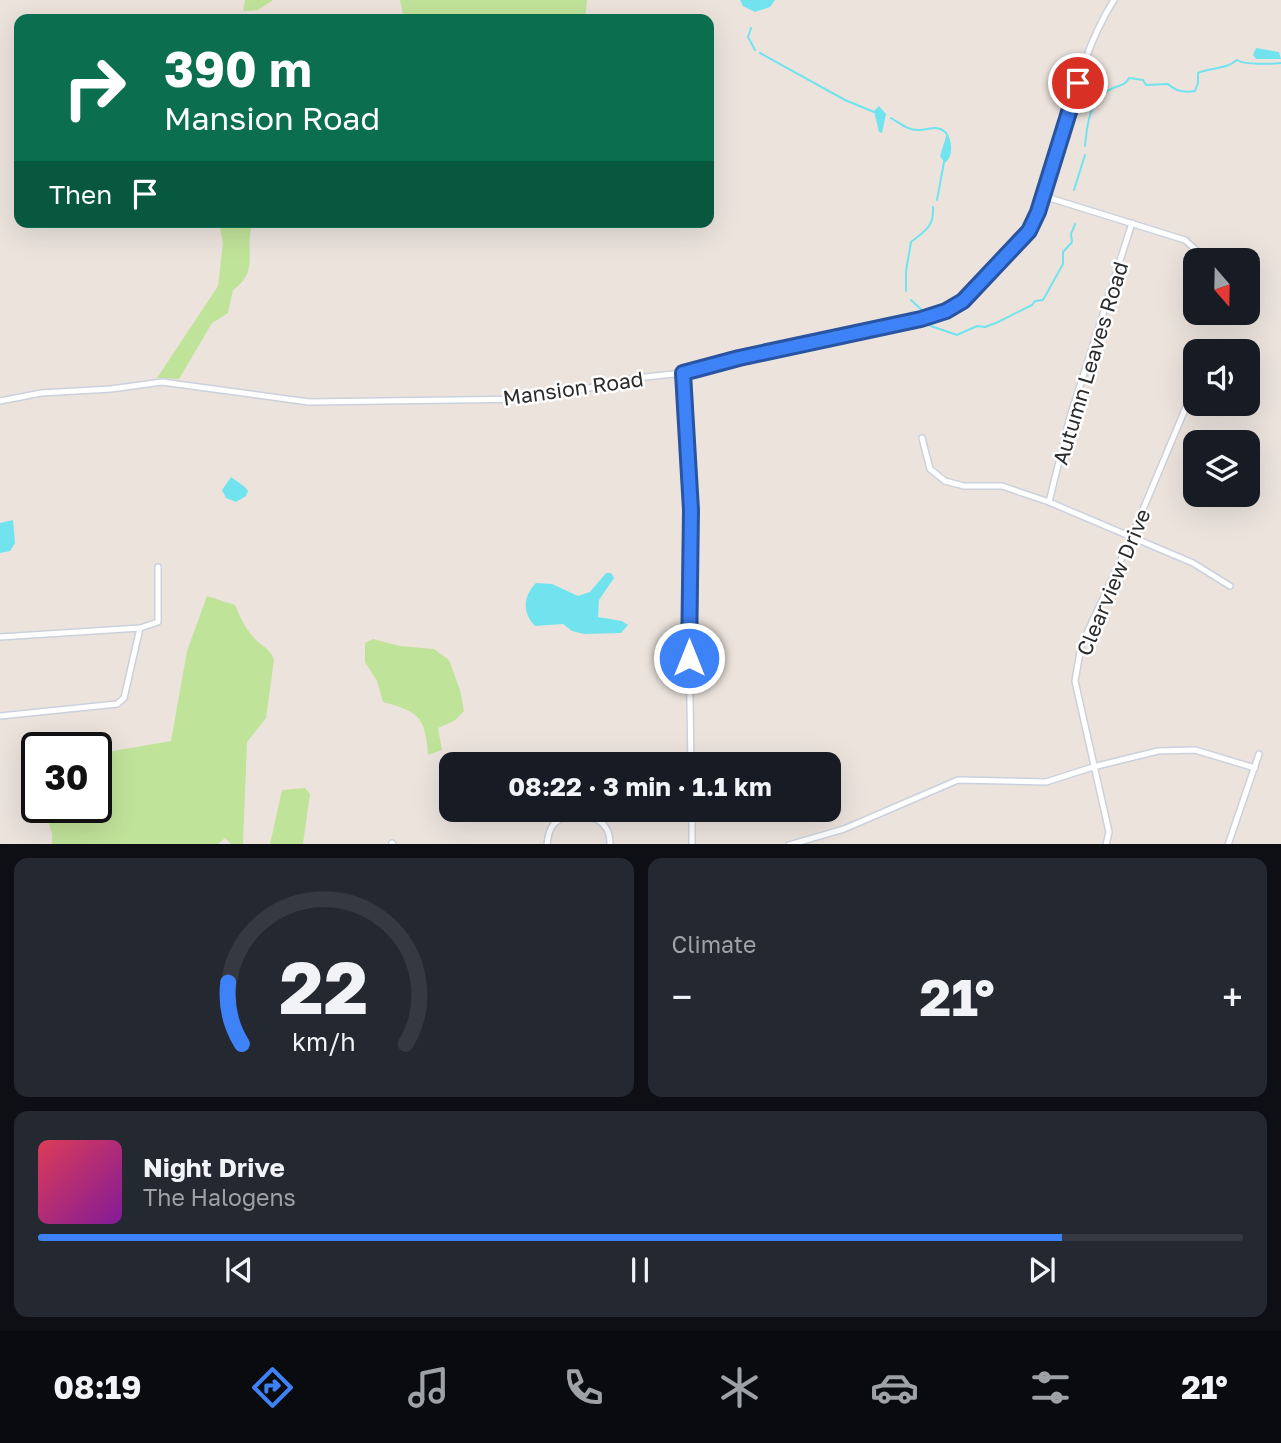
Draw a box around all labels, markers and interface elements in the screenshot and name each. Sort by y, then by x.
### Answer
text: 390 m [164,39,312,98]
icon: right [49,42,140,133]
pin [1048,53,1108,113]
icon: arrive [1059,64,1097,102]
text: Mansion Road [164,99,380,137]
icon: arrive [126,175,164,213]
text: Then [49,179,112,210]
north arrow [1183,248,1260,326]
map controls [1183,248,1260,507]
street label: Autumn Leaves Road [1047,258,1133,468]
button: sound [1183,339,1260,416]
street label: Mansion Road [501,365,645,411]
button: layers [1183,430,1260,507]
street label: Clearview Drive [1070,505,1156,659]
position arrow [652,621,726,695]
speed limit sign: 30 [21,732,112,823]
text: 08:22 · 3 min · 1.1 km [508,771,772,802]
text: Climate [672,930,756,958]
text: 22 [279,943,368,1030]
text: 21° [920,965,995,1027]
text: − [672,974,692,1019]
text: + [1222,974,1243,1019]
text: km/h [292,1025,356,1056]
text: Night Drive [143,1152,285,1183]
text: The Halogens [143,1183,296,1211]
icon: previous [220,1251,258,1289]
icon: pause [621,1251,659,1289]
icon: next [1023,1251,1061,1289]
icon: directions [248,1363,297,1412]
icon: music [404,1363,453,1412]
icon: phone [559,1363,608,1412]
icon: climate [715,1363,764,1412]
icon: car [870,1363,919,1412]
icon: filters [1026,1363,1075,1412]
text: 08:19 [53,1368,142,1406]
text: 21° [1181,1368,1228,1406]

